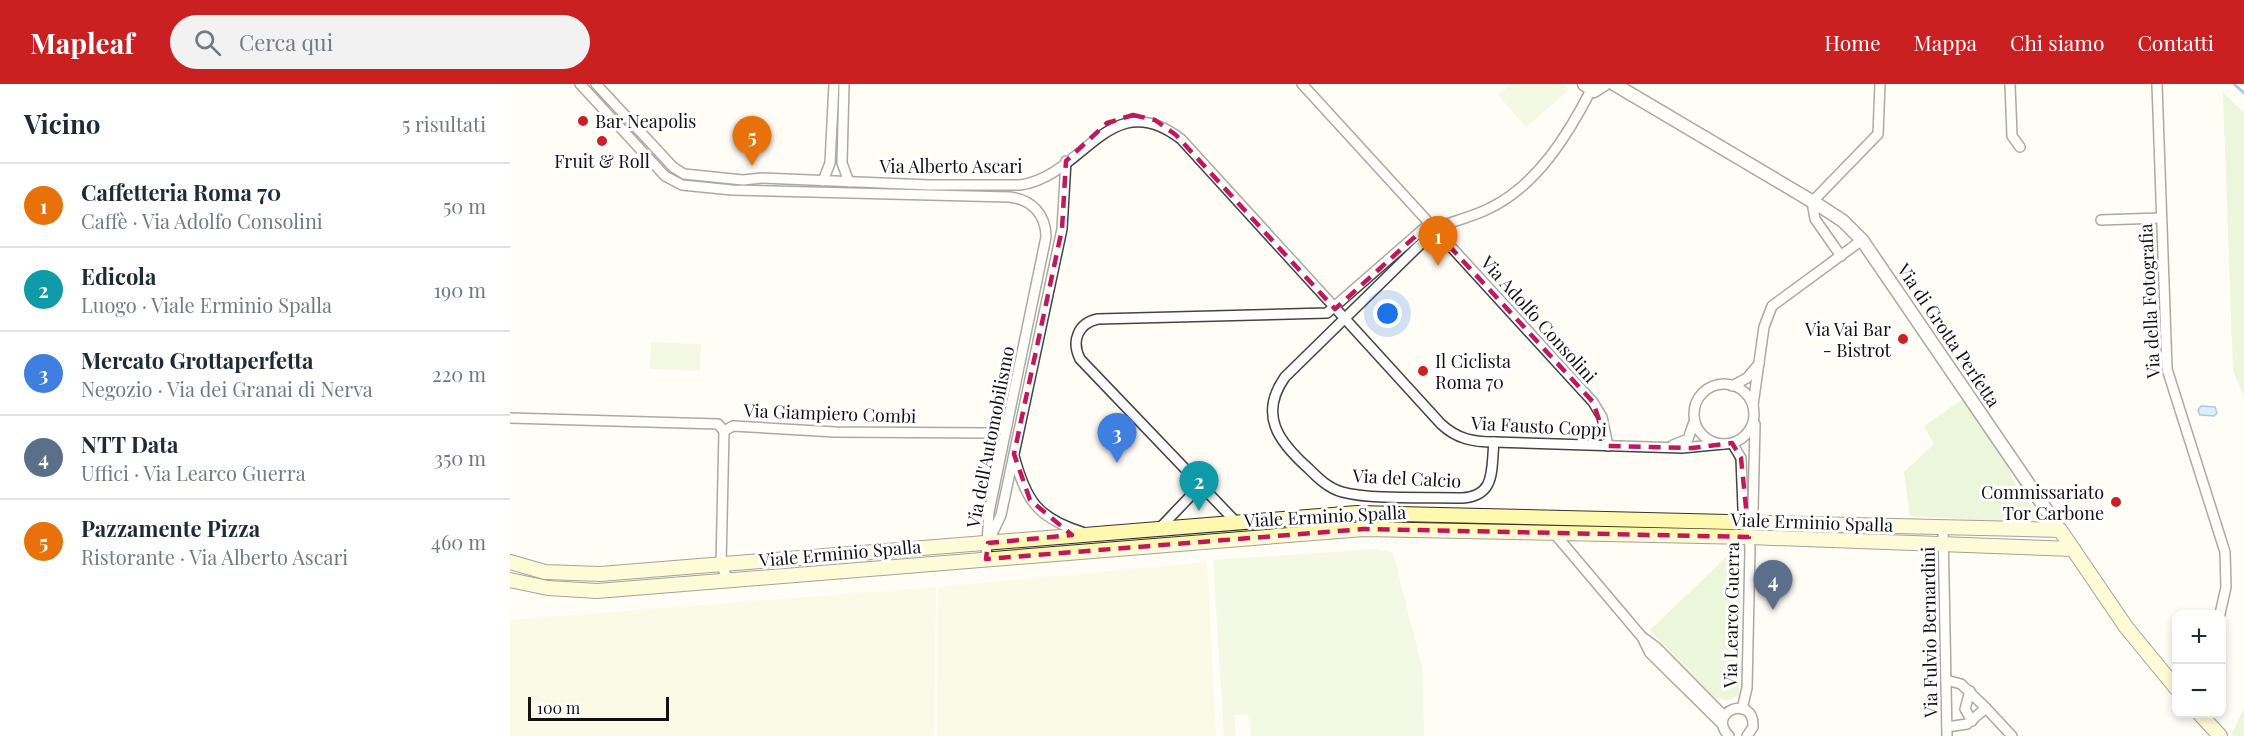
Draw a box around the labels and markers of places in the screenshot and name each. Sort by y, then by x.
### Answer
place label: Bar Neapolis [595,109,696,133]
marker: Bar Neapolis [576,114,590,128]
pin: 5 [732,116,772,166]
marker: Fruit & Roll [595,134,609,148]
place label: Fruit & Roll [554,149,650,173]
pin: 1 [1418,216,1458,266]
place label: Via Vai Bar - Bistrot [1804,317,1892,362]
marker: Via Vai Bar - Bistrot [1896,332,1910,346]
place label: Il Ciclista Roma 70 [1435,349,1511,394]
marker: Il Ciclista Roma 70 [1416,364,1430,378]
pin: 3 [1098,414,1136,463]
pin: 2 [1180,462,1218,511]
place label: Commissariato Tor Carbone [1981,480,2104,525]
marker: Commissariato Tor Carbone [2109,495,2123,509]
pin: 4 [1754,560,1792,610]

